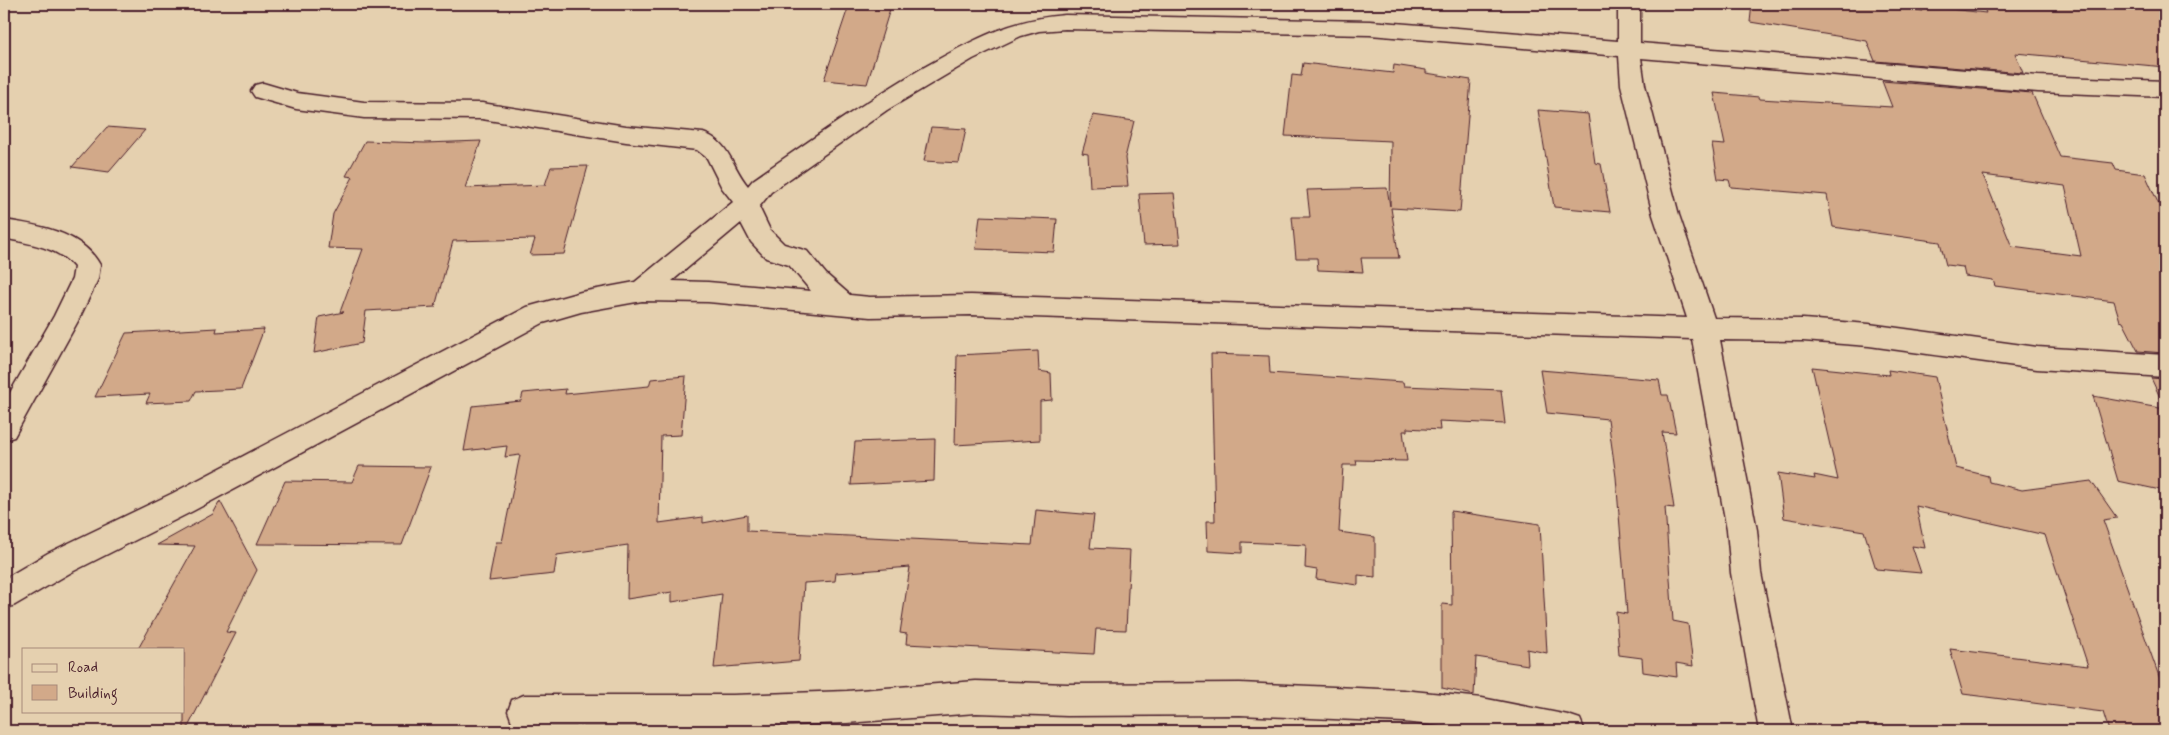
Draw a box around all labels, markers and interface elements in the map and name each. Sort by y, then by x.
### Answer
legend [22,648,185,712]
text: Road [68,658,98,678]
text: Building [68,684,118,705]

